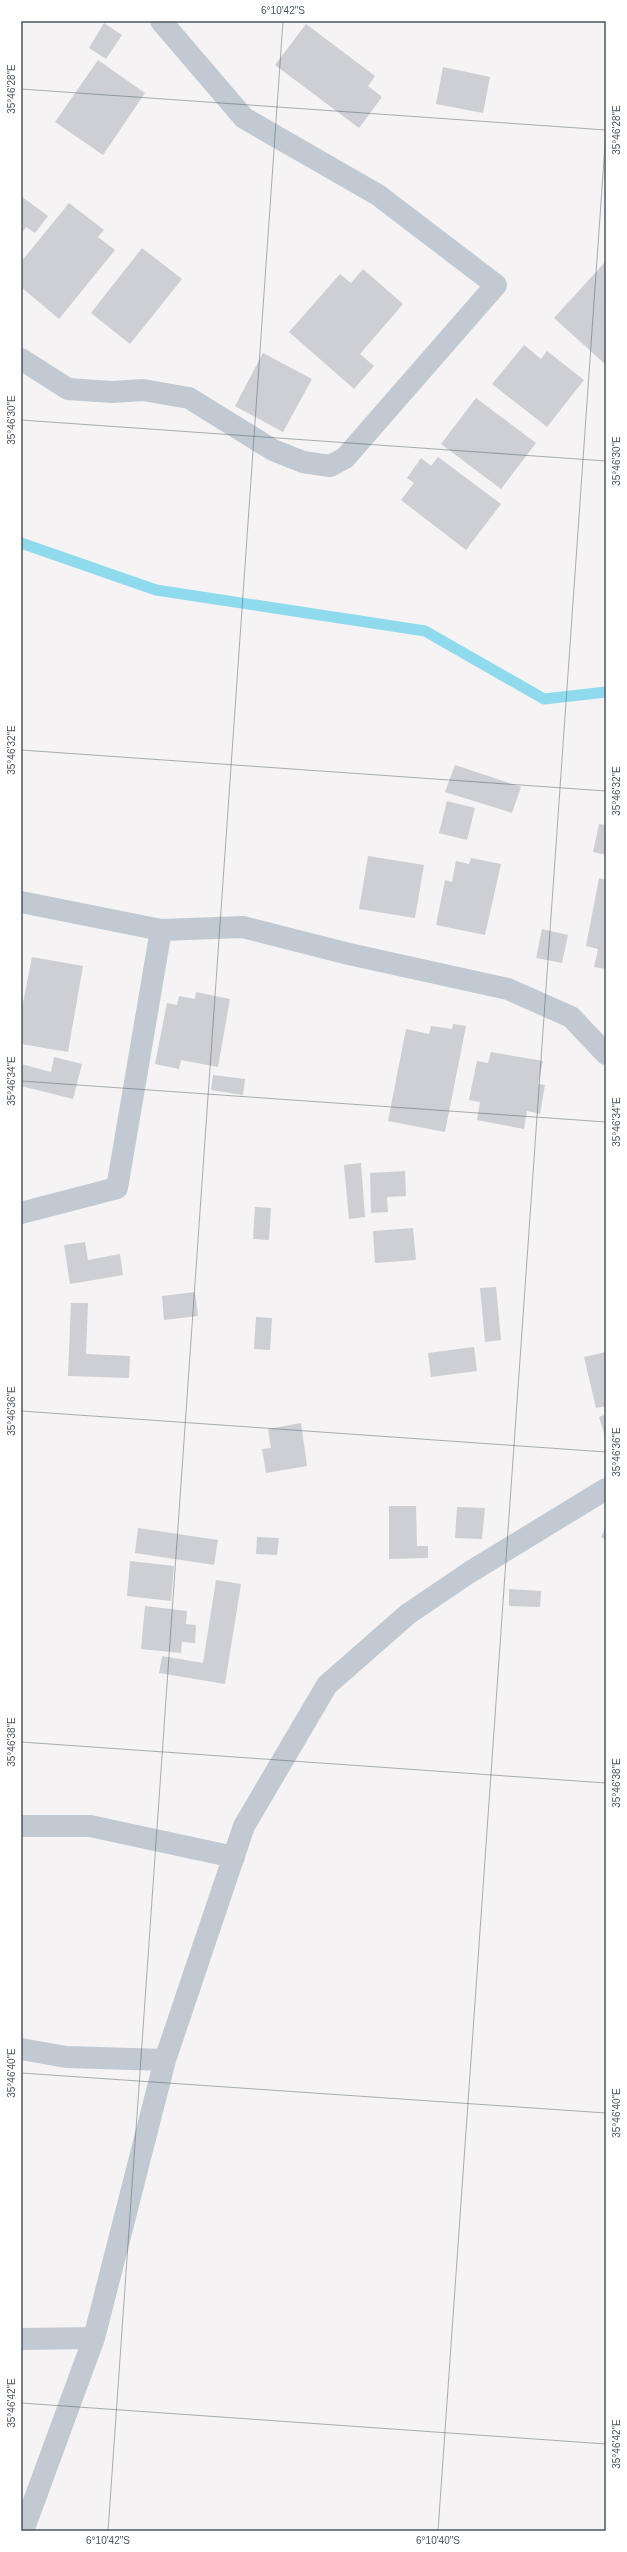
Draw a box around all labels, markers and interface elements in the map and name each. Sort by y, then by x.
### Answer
text: 6°10'42"S [261,5,305,16]
text: 35°46'28"E [6,64,17,114]
text: 35°46'28"E [611,105,622,155]
text: 35°46'30"E [6,395,17,445]
text: 35°46'30"E [611,436,622,486]
text: 35°46'32"E [6,725,17,775]
text: 35°46'32"E [611,766,622,816]
text: 35°46'34"E [6,1056,17,1106]
text: 35°46'34"E [611,1097,622,1147]
text: 35°46'36"E [6,1386,17,1436]
text: 35°46'36"E [611,1427,622,1477]
text: 35°46'38"E [6,1717,17,1767]
text: 35°46'38"E [611,1758,622,1808]
text: 35°46'40"E [6,2048,17,2098]
text: 35°46'40"E [611,2088,622,2138]
text: 35°46'42"E [6,2378,17,2428]
text: 35°46'42"E [611,2419,622,2469]
text: 6°10'42"S [86,2535,130,2546]
text: 6°10'40"S [416,2535,460,2546]

